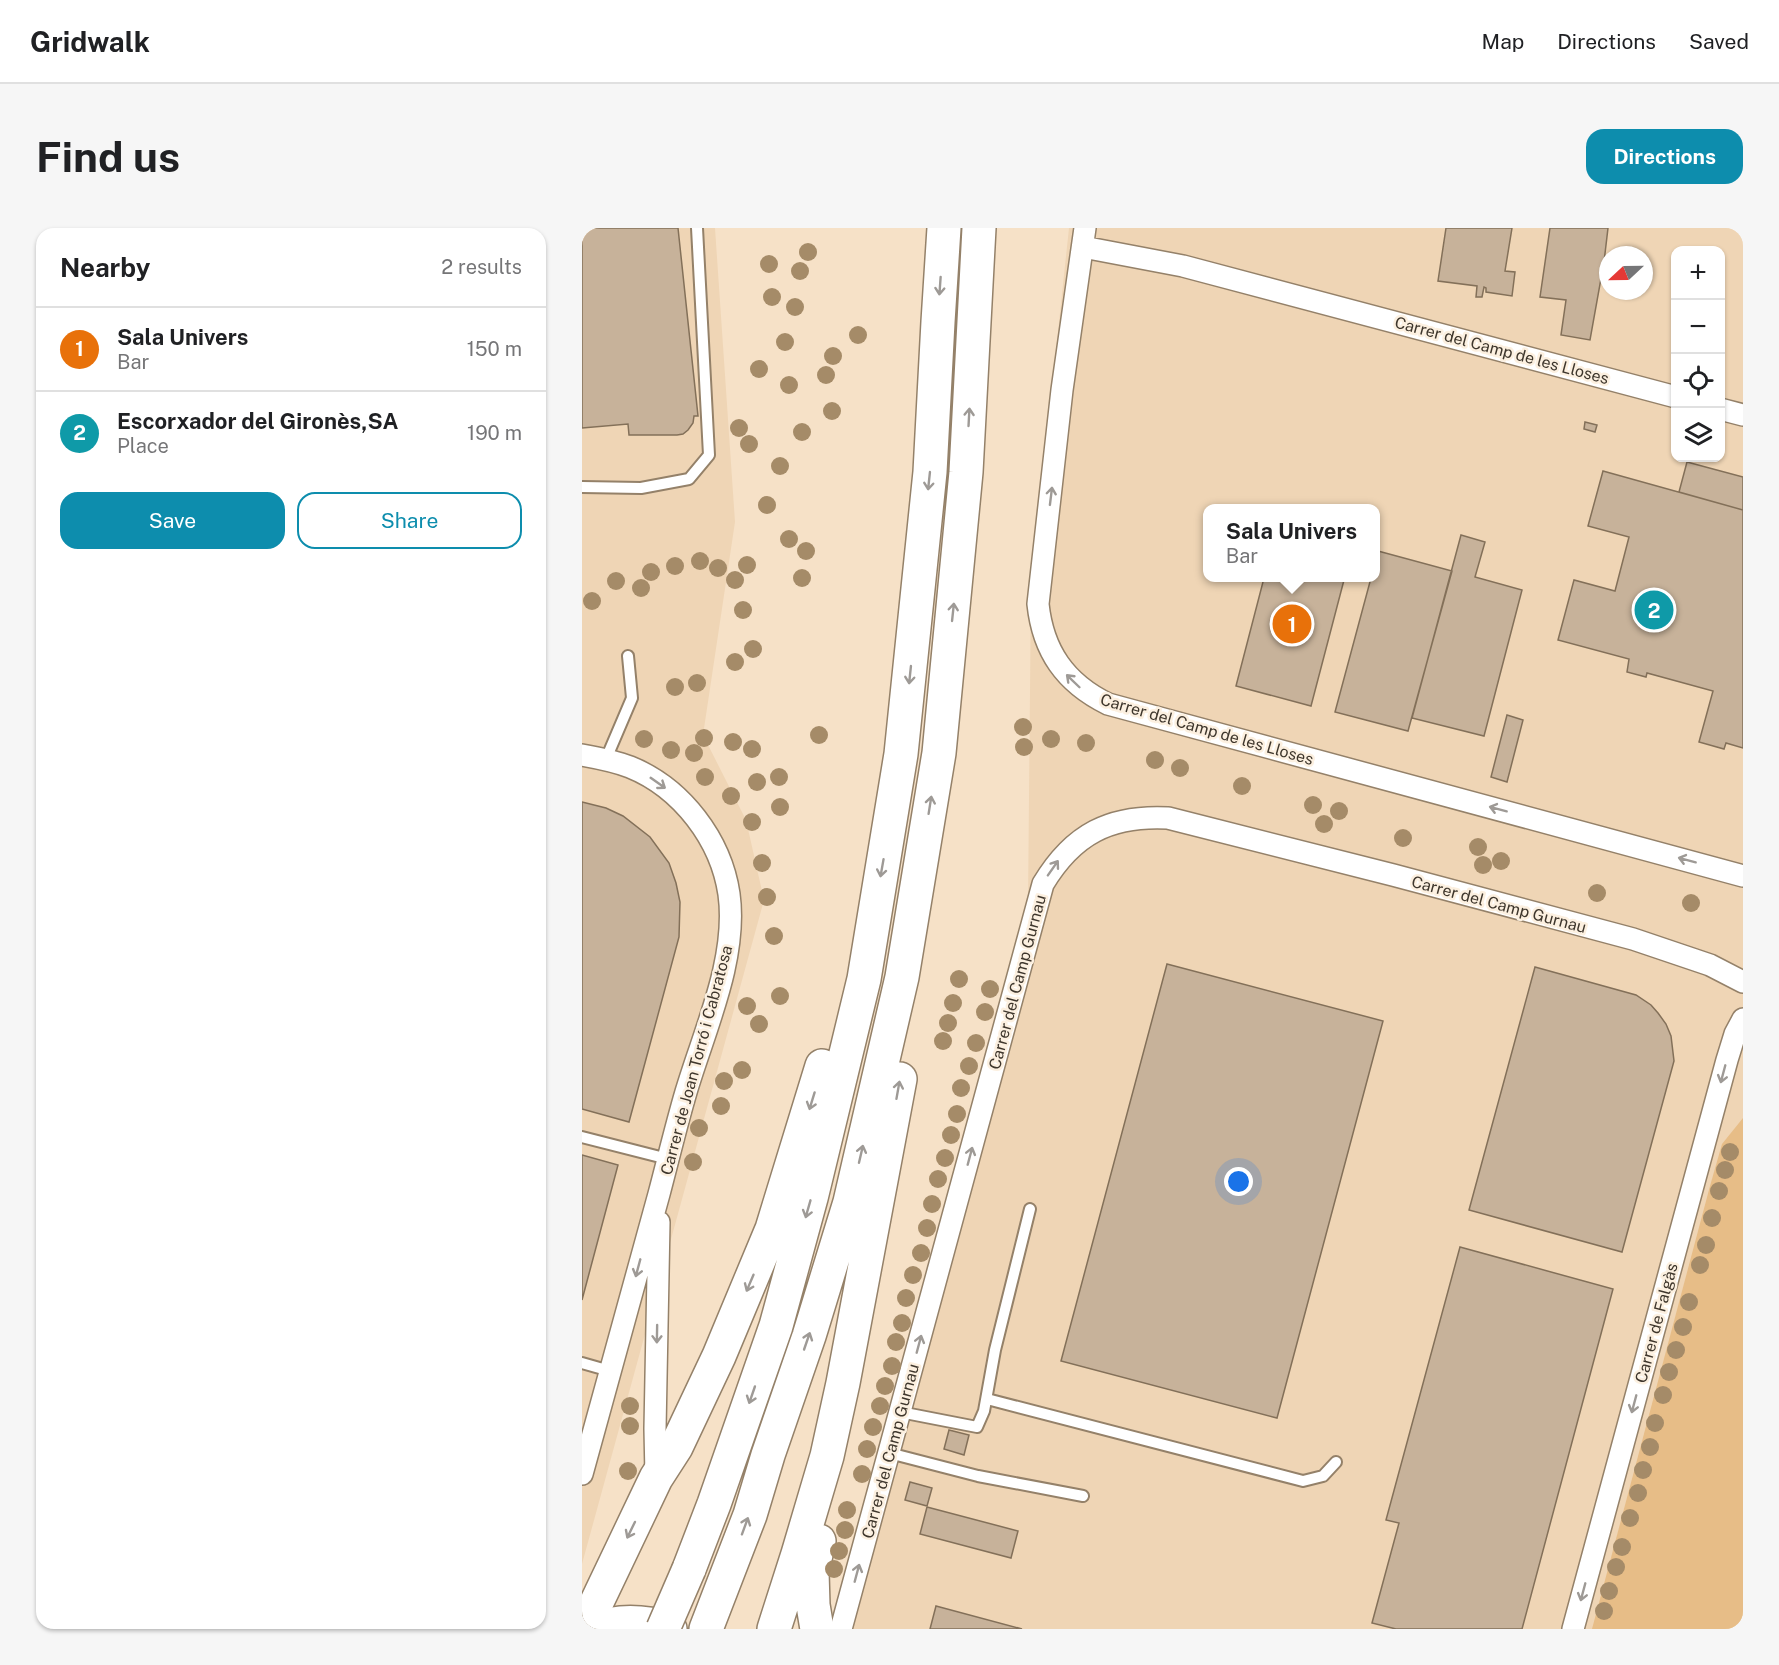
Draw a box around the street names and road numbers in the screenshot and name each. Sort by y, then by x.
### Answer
street label: Carrer del Camp de les Lloses [1393,313,1611,388]
street label: Carrer del Camp de les Lloses [1098,690,1316,769]
street label: Carrer del Camp Gurnau [1409,872,1588,937]
street label: Carrer del Camp Gurnau [985,893,1050,1072]
street label: Carrer de Joan Torró i Cabratosa [657,943,736,1177]
street label: Carrer de Falgàs [1631,1261,1682,1385]
street label: Carrer del Camp Gurnau [858,1362,923,1541]

